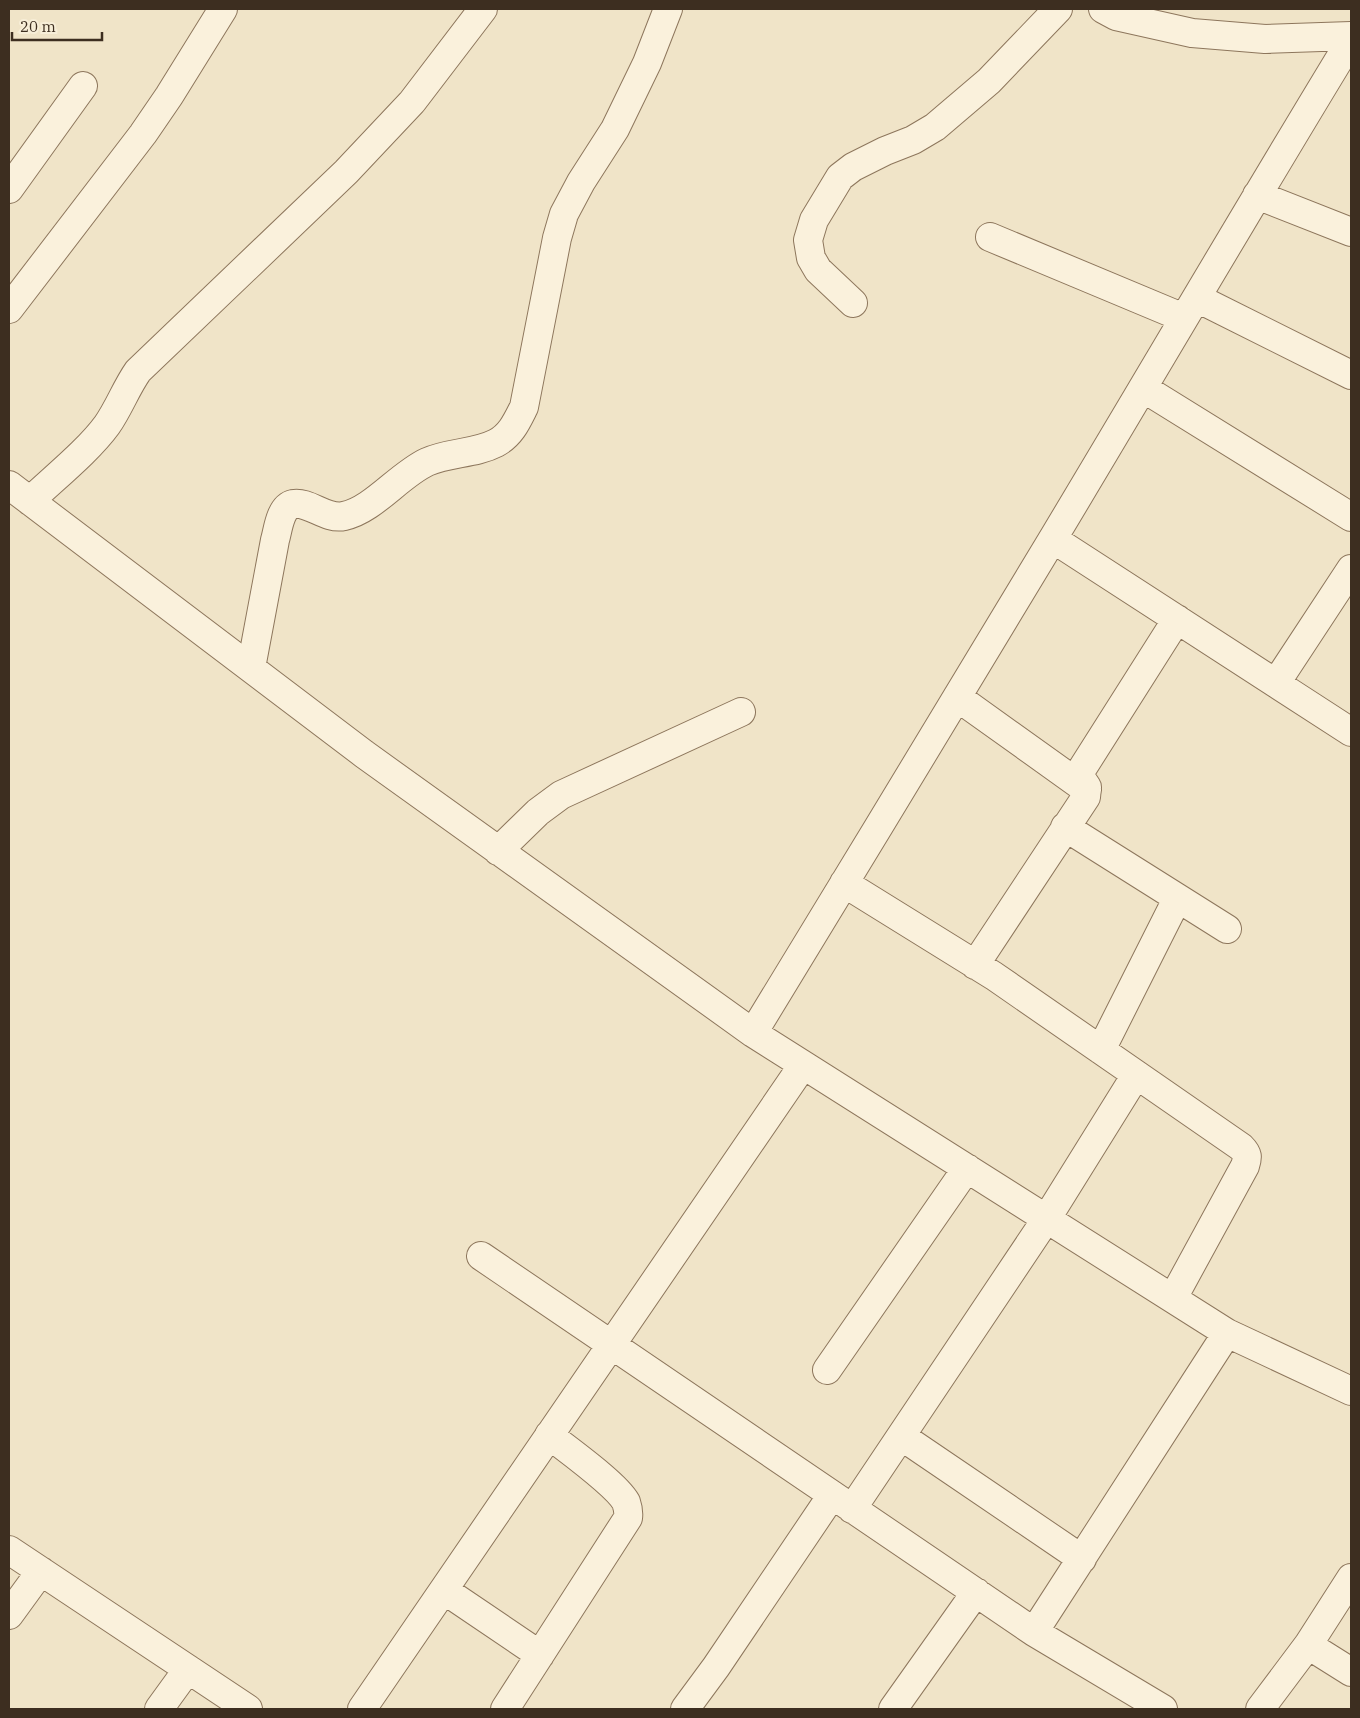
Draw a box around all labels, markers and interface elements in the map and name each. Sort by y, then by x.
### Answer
scale bar [12,10,102,42]
text: 20 m [20,17,56,36]

